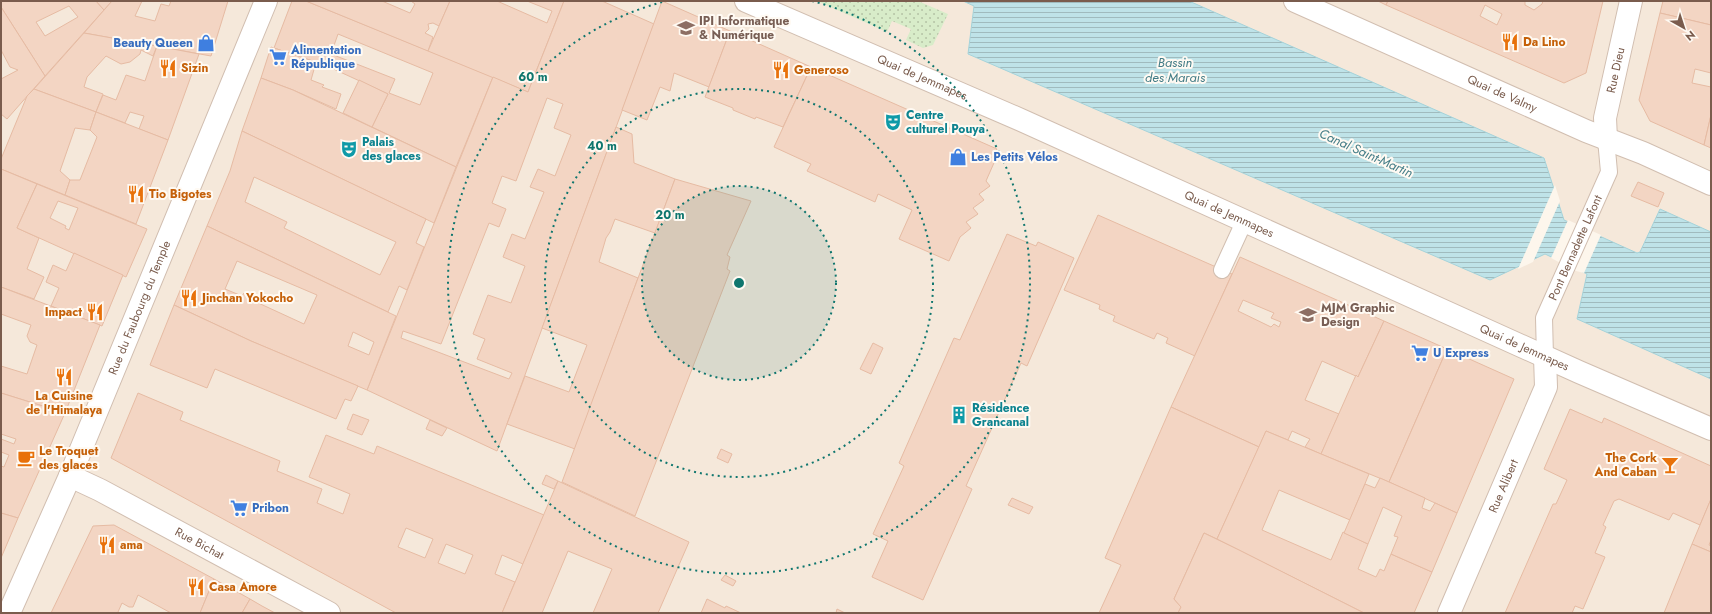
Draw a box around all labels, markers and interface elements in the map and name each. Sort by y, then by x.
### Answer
north arrow [1664,8,1704,48]
place label: IPI Informatique & Numérique [699,12,789,44]
school or university icon: IPI Informatique & Numérique [676,18,696,38]
text: N [1682,27,1699,45]
restaurant icon: Da Lino [1500,32,1520,52]
shop icon: Beauty Queen [196,33,216,53]
place label: Da Lino [1523,33,1566,51]
place label: Beauty Queen [113,34,193,52]
place label: Alimentation République [290,41,361,73]
street label: Rue Dieu [1602,45,1629,95]
supermarket icon: Alimentation République [268,47,288,67]
street label: Quai de Jemmapes [874,50,970,105]
water label: Bassin des Marais [1145,53,1206,87]
restaurant icon: Sizin [158,58,178,78]
place label: Sizin [181,59,208,77]
restaurant icon: Generoso [771,60,791,80]
place label: Generoso [794,61,849,79]
text: 60 m [518,68,548,86]
street label: Quai de Valmy [1464,70,1541,117]
place label: Centre culturel Pouya [906,106,985,138]
theatre icon: Centre culturel Pouya [883,112,903,132]
water label: Canal Saint-Martin [1316,124,1416,182]
place label: Palais des glaces [362,133,421,165]
text: 40 m [587,137,617,155]
theatre icon: Palais des glaces [339,139,359,159]
shop icon: Les Petits Vélos [948,147,968,167]
place label: Les Petits Vélos [971,148,1058,166]
restaurant icon: Tio Bigotes [126,184,146,204]
place label: Tio Bigotes [149,185,212,203]
street label: Quai de Jemmapes [1181,186,1277,242]
street label: Pont Bernadette Lafont [1544,192,1607,303]
text: 20 m [655,206,685,224]
street label: Rue du Faubourg du Temple [104,238,175,378]
centre of rings [732,276,746,290]
restaurant icon: Jinchan Yokocho [179,288,199,308]
place label: Jinchan Yokocho [200,289,293,307]
place label: MJM Graphic Design [1321,299,1395,331]
restaurant icon: Impact [85,302,105,322]
place label: Impact [45,303,82,321]
school or university icon: MJM Graphic Design [1298,305,1318,325]
street label: Quai de Jemmapes [1477,319,1572,375]
supermarket icon: U Express [1410,343,1430,363]
place label: U Express [1433,344,1489,362]
restaurant icon: La Cuisine de l'Himalaya [54,367,74,387]
place label: La Cuisine de l'Himalaya [26,387,102,419]
place label: Résidence Grancanal [972,399,1030,431]
building icon: Résidence Grancanal [949,405,969,425]
place label: Le Troquet des glaces [39,442,99,474]
cafe icon: Le Troquet des glaces [16,448,36,468]
place label: The Cork And Caban [1594,449,1657,481]
bar icon: The Cork And Caban [1660,455,1680,475]
street label: Rue Alibert [1484,456,1523,516]
supermarket icon: Pribon [229,498,249,518]
place label: Pribon [252,499,289,517]
street label: Rue Bichat [172,523,227,564]
restaurant icon: ama [97,535,117,555]
place label: ama [120,536,143,554]
restaurant icon: Casa Amore [186,577,206,597]
place label: Casa Amore [209,578,277,596]

